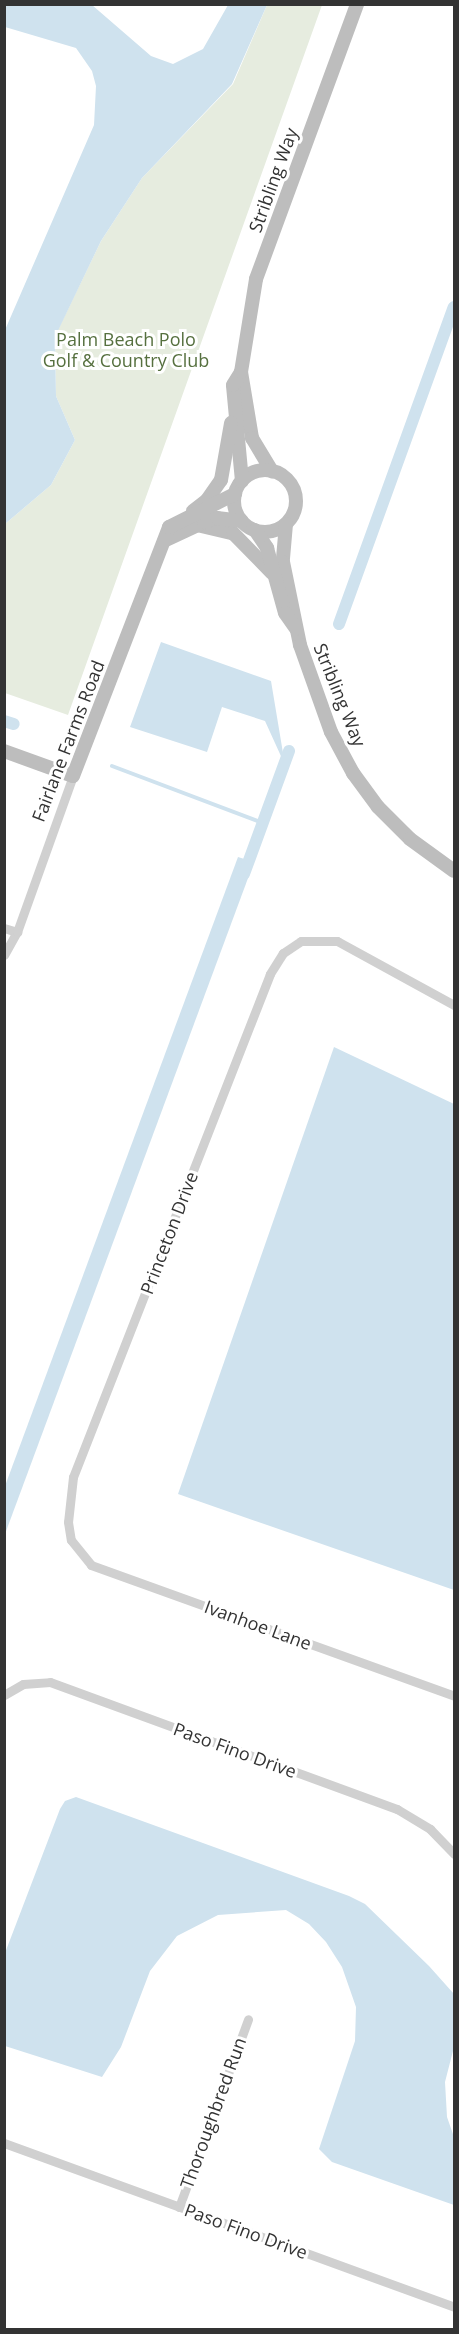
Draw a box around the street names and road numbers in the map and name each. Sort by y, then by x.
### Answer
street label: Stribling Way [244,125,302,235]
street label: Stribling Way [309,640,371,750]
street label: Fairlane Farms Road [27,657,109,825]
street label: Princeton Drive [136,1169,202,1297]
street label: Ivanhoe Lane [202,1596,314,1654]
street label: Paso Fino Drive [171,1718,299,1782]
street label: Thoroughbred Run [176,2035,250,2191]
street label: Paso Fino Drive [182,2199,310,2263]

